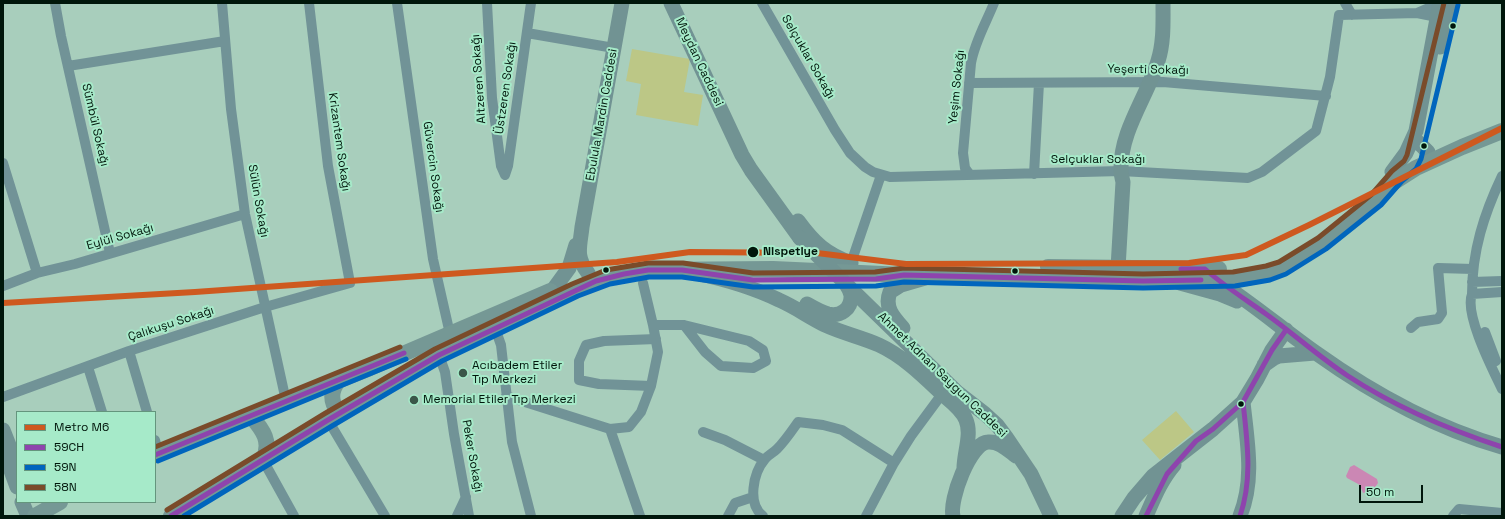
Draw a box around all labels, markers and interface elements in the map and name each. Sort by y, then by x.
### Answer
street label: Selçuklar Sokağı [778,13,838,101]
street label: Meydan Caddesi [672,15,726,109]
unlabelled marker [1448,21,1458,31]
street label: Altzeren Sokağı [469,34,489,124]
street label: Üstzeren Sokağı [492,41,520,135]
street label: Ebulula Mardin Caddesi [583,48,621,182]
street label: Yeşim Sokağı [946,49,968,125]
street label: Yeşerti Sokağı [1107,62,1189,78]
street label: Sümbül Sokağı [78,82,112,168]
street label: Krizantem Sokağı [325,92,353,192]
street label: Güvercin Sokağı [419,120,447,214]
unlabelled marker [1419,141,1429,151]
street label: Selçuklar Sokağı [1051,153,1145,167]
street label: Sülün Sokağı [244,163,272,239]
street label: Eylül Sokağı [85,221,155,253]
marker: Nispetiye [746,245,760,259]
place label: Nispetiye [763,245,818,259]
unlabelled marker [601,265,611,275]
unlabelled marker [1010,266,1020,276]
street label: Çalıkuşu Sokağı [126,303,216,345]
street label: Ahmet Adnan Saygun Caddesi [874,309,1010,441]
place label: Acıbadem Etiler Tıp Merkezi [472,359,562,387]
marker: Acıbadem Etiler Tıp Merkezi [457,367,469,379]
place label: Memorial Etiler Tıp Merkezi [423,393,576,407]
marker: Memorial Etiler Tıp Merkezi [408,394,420,406]
unlabelled marker [1236,399,1246,409]
legend [16,411,156,503]
text: Metro M6 [54,419,109,435]
street label: Peker Sokağı [459,419,485,493]
text: 59CH [54,439,84,455]
text: 59N [54,459,77,475]
scale bar [1361,477,1425,503]
text: 58N [54,479,77,495]
text: 50 m [1366,484,1394,500]

